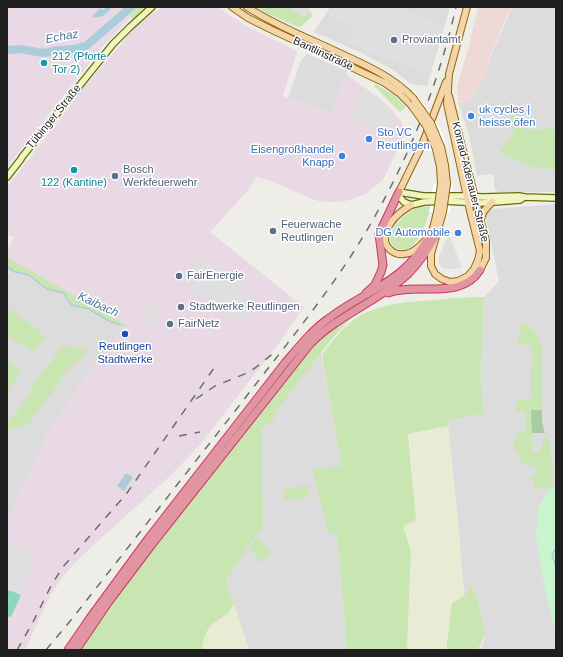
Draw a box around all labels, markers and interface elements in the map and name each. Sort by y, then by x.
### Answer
water label: Echaz [44,27,80,47]
place label: Proviantamt [402,33,461,47]
street label: Bantlinstraße [291,34,355,74]
marker: Proviantamt [389,35,399,45]
place label: 212 (Pforte Tor 2) [52,50,106,76]
marker: 212 (Pforte Tor 2) [39,58,49,68]
street label: Tübinger Straße [24,82,84,152]
place label: uk cycles | heisse öfen [479,103,535,129]
marker: uk cycles | heisse öfen [466,111,476,121]
street label: Konrad-Adenauer-Straße [449,120,491,244]
place label: Sto VC Reutlingen [377,126,430,152]
marker: Sto VC Reutlingen [364,134,374,144]
place label: Eisengroßhandel Knapp [251,143,334,169]
marker: Eisengroßhandel Knapp [337,151,347,161]
place label: Bosch Werkfeuerwehr [123,163,197,189]
marker: 122 (Kantine) [69,165,79,175]
marker: Bosch Werkfeuerwehr [110,171,120,181]
place label: 122 (Kantine) [41,176,107,190]
place label: Feuerwache Reutlingen [281,218,342,244]
marker: Feuerwache Reutlingen [268,226,278,236]
place label: DG Automobile [375,226,450,240]
marker: DG Automobile [453,228,463,238]
place label: FairEnergie [187,269,244,283]
marker: FairEnergie [174,271,184,281]
water label: Kaibach [75,289,121,321]
place label: Stadtwerke Reutlingen [189,300,300,314]
marker: Stadtwerke Reutlingen [176,302,186,312]
place label: FairNetz [178,317,220,331]
marker: FairNetz [165,319,175,329]
marker: Reutlingen Stadtwerke [120,329,130,339]
place label: Reutlingen Stadtwerke [97,340,153,366]

